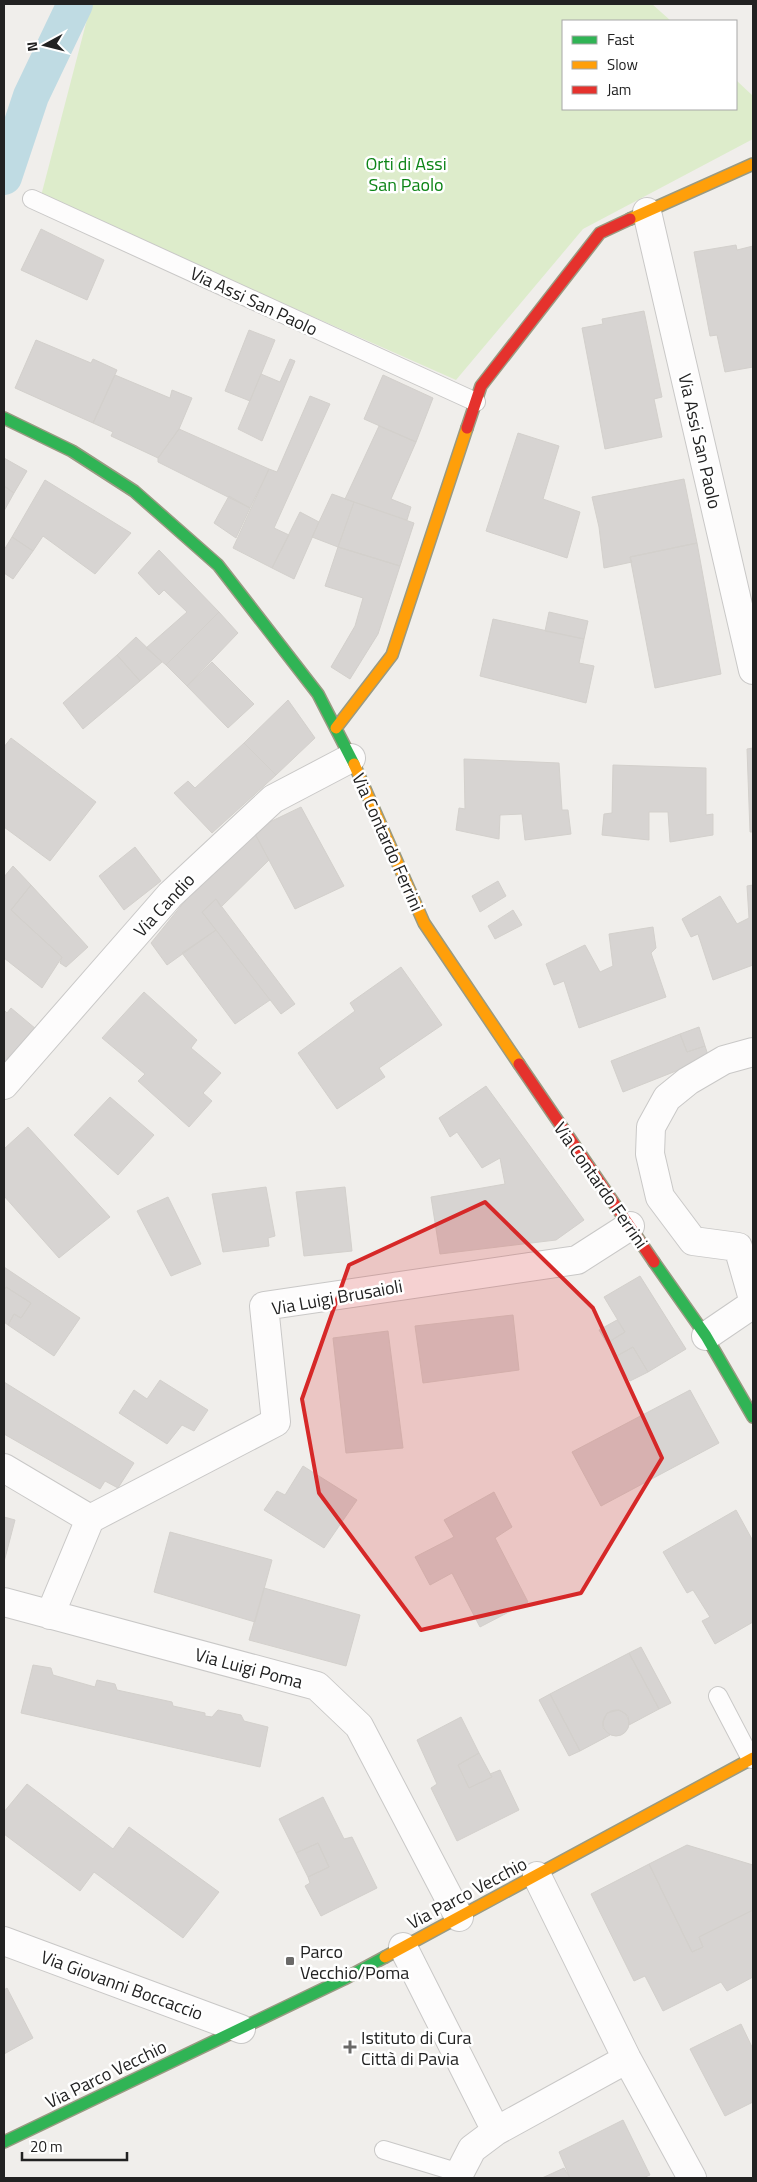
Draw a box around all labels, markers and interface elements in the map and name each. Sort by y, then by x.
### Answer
north arrow [20,20,70,70]
legend [562,20,737,110]
text: Fast [607,28,635,51]
text: N [21,41,43,53]
text: Slow [607,53,638,76]
text: Jam [607,78,631,101]
park label: Orti di Assi San Paolo [365,150,447,198]
street label: Via Assi San Paolo [186,260,322,342]
street label: Via Assi San Paolo [671,371,729,511]
street label: Via Contardo Ferrini [345,769,431,915]
street label: Via Candio [127,867,201,943]
street label: Via Contardo Ferrini [547,1116,655,1254]
street label: Via Luigi Brusaioli [269,1272,405,1322]
street label: Via Luigi Poma [192,1641,306,1695]
street label: Via Parco Vecchio [402,1850,532,1936]
place label: Parco Vecchio/Poma [300,1938,409,1986]
street label: Via Giovanni Boccaccio [37,1943,207,2027]
marker: Parco Vecchio/Poma [284,1955,296,1967]
place label: Istituto di Cura Città di Pavia [361,2024,472,2072]
street label: Via Parco Vecchio [41,2033,171,2115]
marker: Istituto di Cura Città di Pavia [343,2040,357,2054]
scale bar [22,2130,128,2162]
text: 20 m [30,2135,63,2158]

